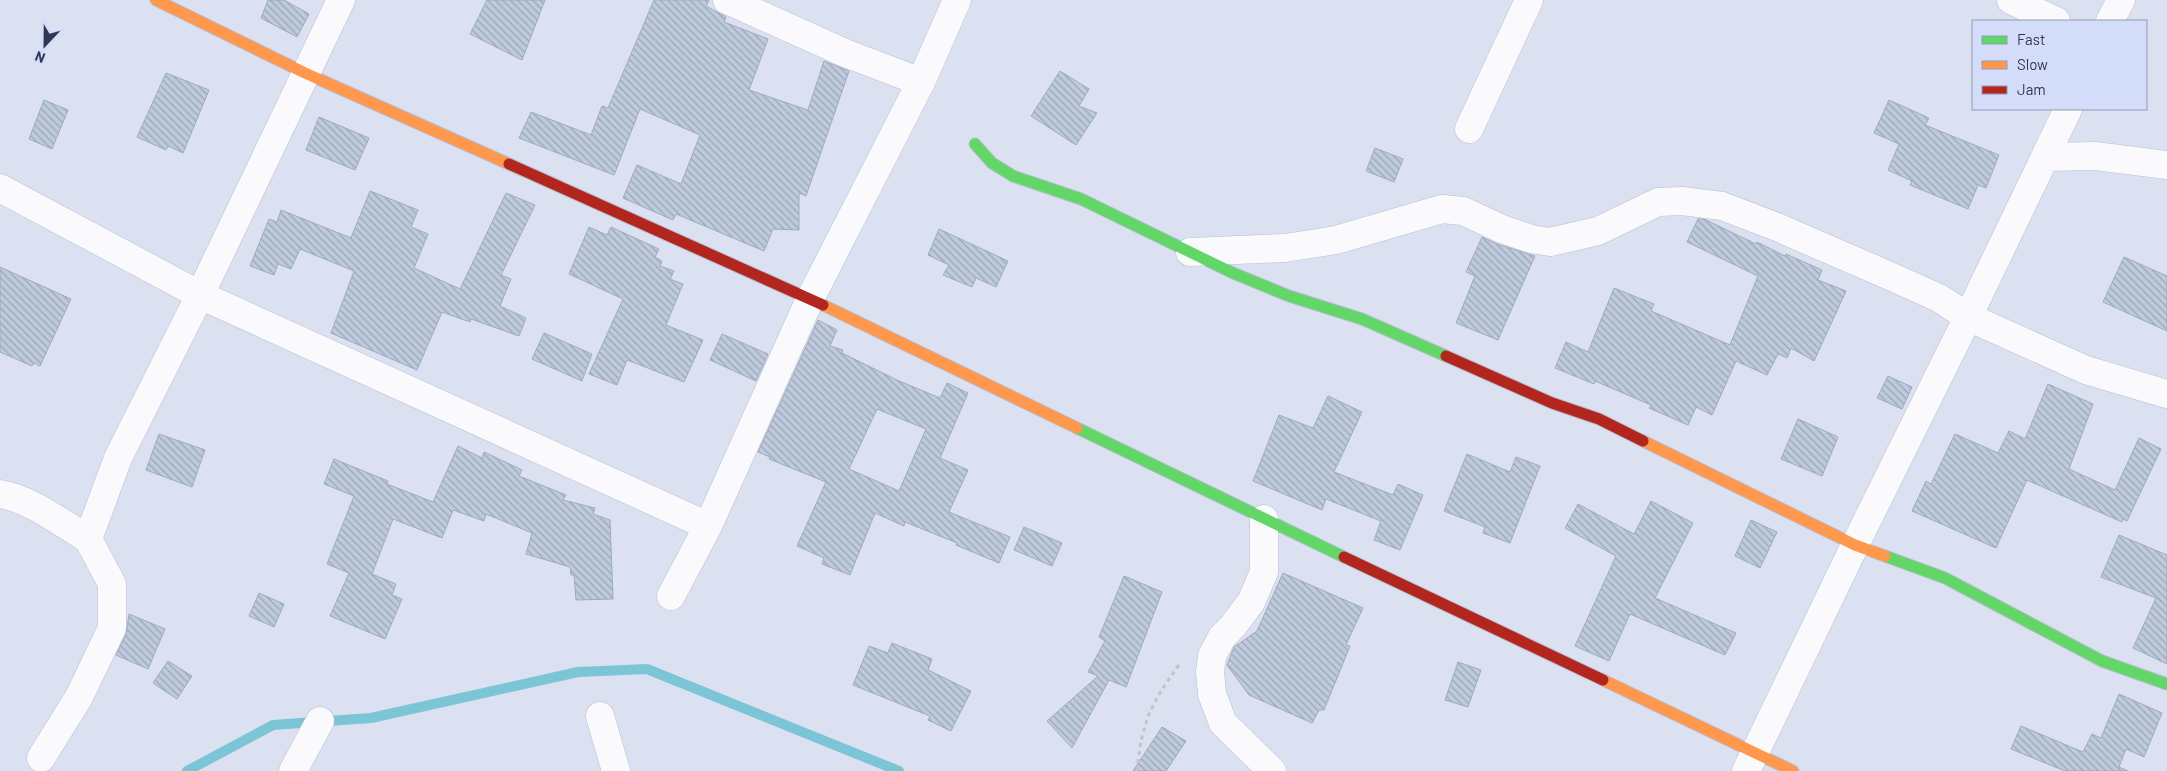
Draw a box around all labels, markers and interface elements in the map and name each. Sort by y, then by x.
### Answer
north arrow [20,20,70,70]
legend [1972,20,2147,110]
text: Fast [2017,30,2045,48]
text: N [32,48,47,67]
text: Slow [2017,55,2048,73]
text: Jam [2017,80,2046,98]

